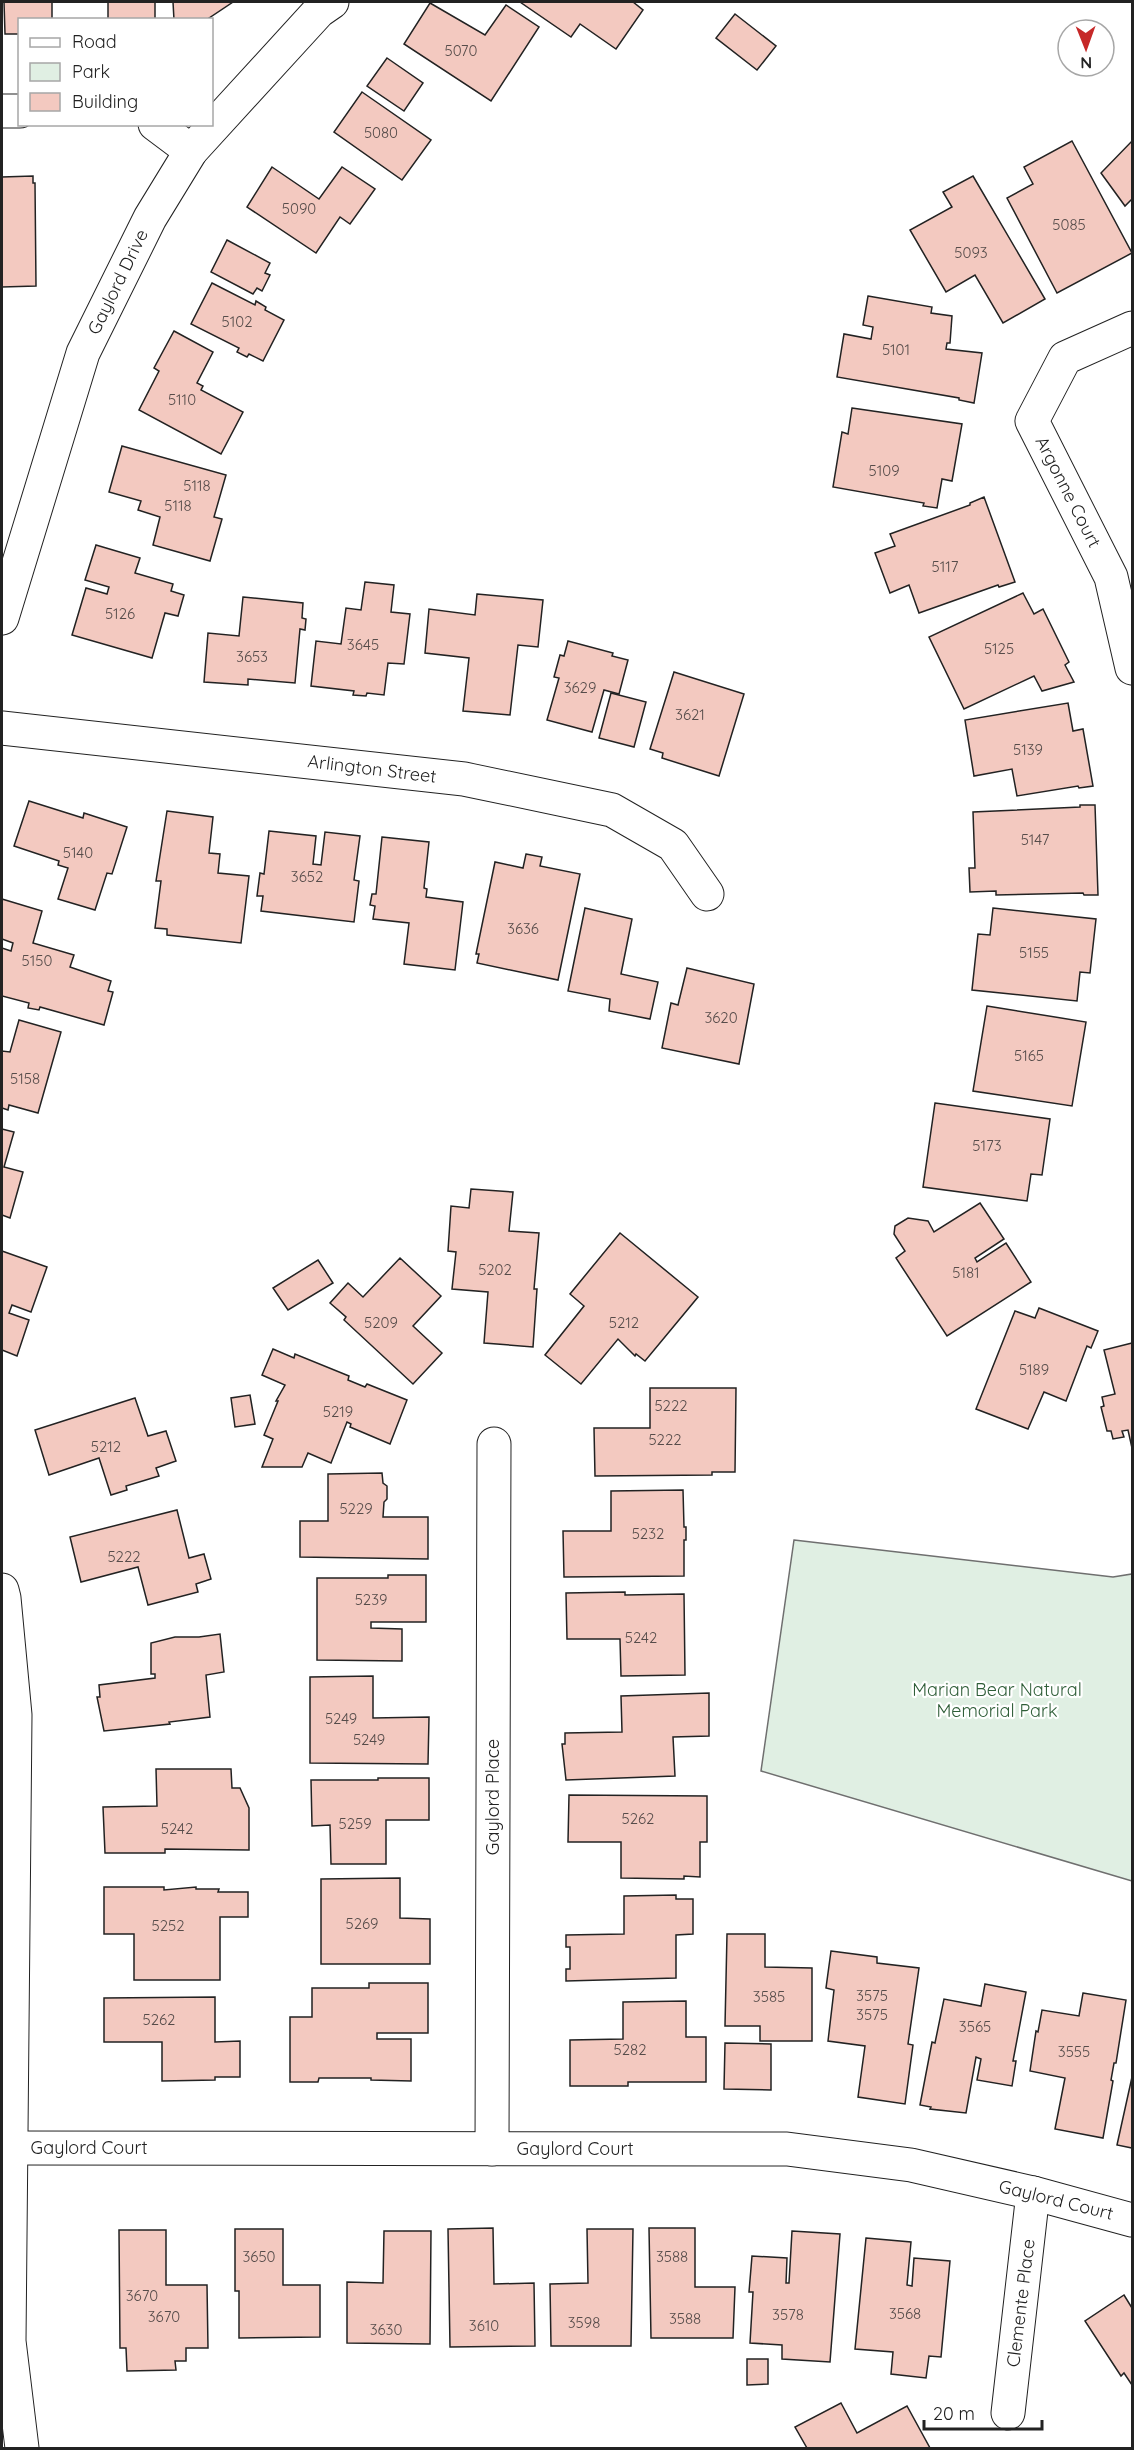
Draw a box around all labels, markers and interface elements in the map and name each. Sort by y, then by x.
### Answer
legend [18,18,213,126]
north arrow [1056,18,1116,78]
text: Road [72,30,117,53]
house number: 5070 [445,41,478,60]
text: N [1080,53,1092,73]
text: Park [72,60,110,83]
text: Building [72,90,138,113]
house number: 5080 [364,123,398,142]
house number: 5090 [282,199,316,218]
house number: 5085 [1052,215,1086,234]
street label: Gaylord Drive [82,225,153,338]
house number: 5093 [954,243,988,262]
house number: 5102 [222,312,252,331]
house number: 5101 [882,340,910,359]
house number: 5110 [168,390,196,409]
street label: Argonne Court [1031,432,1106,551]
house number: 5109 [868,461,900,480]
house number: 5118 [183,476,211,495]
house number: 5118 [164,496,192,515]
house number: 5117 [932,557,959,576]
house number: 5126 [105,604,135,623]
house number: 3645 [347,635,379,654]
house number: 5125 [984,639,1014,658]
house number: 3653 [236,647,268,666]
house number: 3629 [564,678,596,697]
house number: 3621 [675,705,705,724]
house number: 5139 [1013,740,1043,759]
street label: Arlington Street [306,749,438,788]
house number: 5147 [1021,830,1050,849]
house number: 5140 [63,843,93,862]
house number: 3652 [291,867,323,886]
house number: 3636 [507,919,539,938]
house number: 5155 [1019,943,1049,962]
house number: 5150 [22,951,52,970]
house number: 3620 [704,1008,738,1027]
house number: 5165 [1014,1046,1044,1065]
house number: 5158 [10,1069,40,1088]
house number: 5173 [972,1136,1002,1155]
house number: 5202 [478,1260,512,1279]
house number: 5181 [952,1263,980,1282]
house number: 5209 [364,1313,398,1332]
house number: 5212 [609,1313,639,1332]
house number: 5189 [1019,1360,1049,1379]
house number: 5222 [654,1396,688,1415]
house number: 5219 [323,1402,353,1421]
house number: 5222 [648,1430,682,1449]
house number: 5212 [91,1437,121,1456]
house number: 5229 [339,1499,373,1518]
house number: 5232 [632,1524,664,1543]
house number: 5222 [107,1547,141,1566]
house number: 5239 [355,1590,387,1609]
house number: 5242 [625,1628,657,1647]
park label: Marian Bear Natural Memorial Park [912,1678,1082,1722]
house number: 5249 [325,1709,357,1728]
house number: 5249 [353,1730,385,1749]
street label: Gaylord Place [481,1739,504,1855]
house number: 5262 [622,1809,654,1828]
house number: 5259 [338,1814,372,1833]
house number: 5242 [161,1819,193,1838]
house number: 5269 [346,1914,378,1933]
house number: 5252 [152,1916,184,1935]
house number: 3575 [856,1986,888,2005]
house number: 3585 [753,1987,785,2006]
house number: 3575 [856,2005,888,2024]
house number: 5262 [143,2010,175,2029]
house number: 3565 [959,2017,991,2036]
house number: 5282 [614,2040,646,2059]
house number: 3555 [1058,2042,1090,2061]
street label: Gaylord Court [31,2136,147,2159]
street label: Gaylord Court [517,2137,633,2160]
street label: Gaylord Court [997,2174,1116,2225]
street label: Clemente Place [1001,2237,1040,2368]
house number: 3650 [242,2247,276,2266]
house number: 3588 [656,2247,688,2266]
house number: 3670 [126,2286,158,2305]
house number: 3568 [889,2304,921,2323]
house number: 3578 [772,2305,804,2324]
house number: 3670 [148,2307,180,2326]
house number: 3588 [669,2309,701,2328]
house number: 3598 [568,2313,600,2332]
house number: 3610 [469,2316,499,2335]
house number: 3630 [370,2320,402,2339]
scale bar [924,2393,1042,2431]
text: 20 m [933,2402,975,2425]

